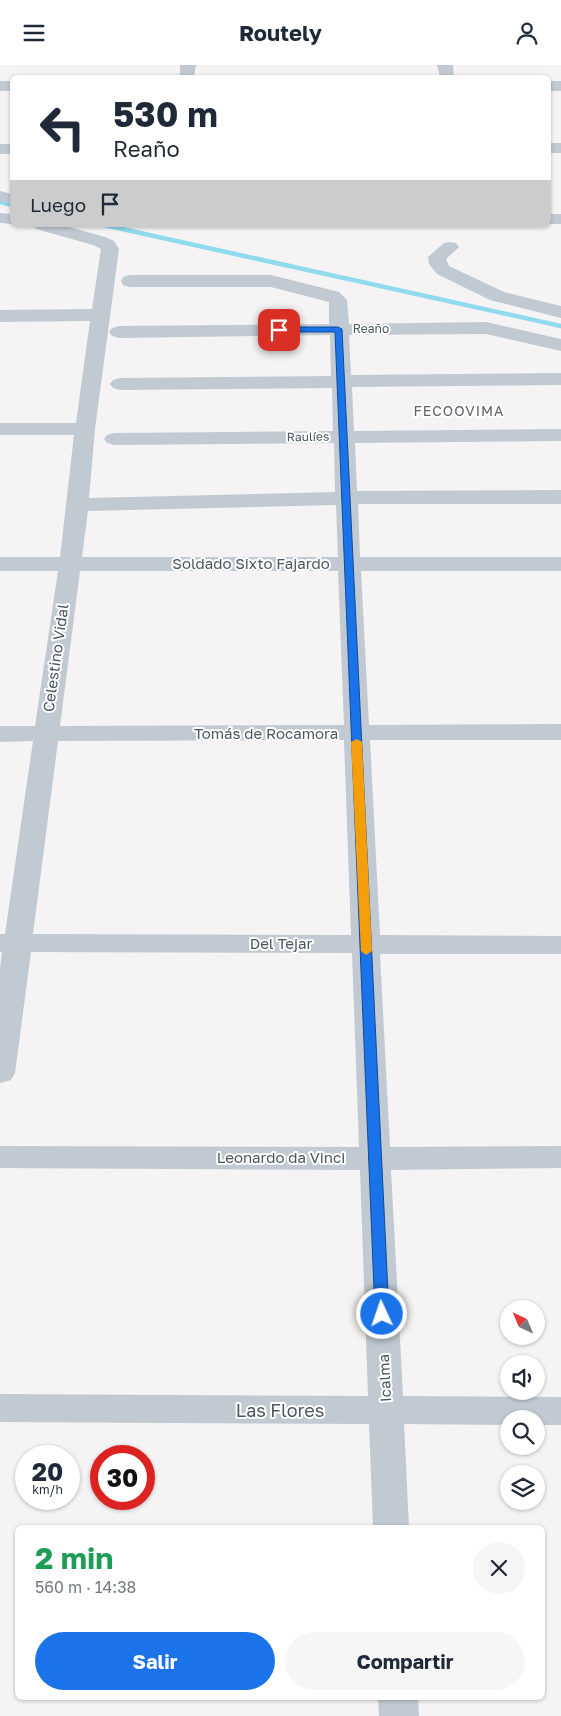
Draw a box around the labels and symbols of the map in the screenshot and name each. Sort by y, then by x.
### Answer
pin [258,309,300,351]
street label: Reaño [353,321,389,336]
district label: FECOOVIMA [414,402,504,419]
street label: Raulíes [287,429,329,444]
street label: Soldado Sixto Fajardo [172,554,330,572]
street label: Celestino Vidal [39,603,72,713]
street label: Tomás de Rocamora [194,724,338,742]
street label: Del Tejar [250,934,313,952]
street label: Leonardo da Vinci [217,1148,345,1166]
position arrow [355,1287,407,1339]
north arrow [500,1300,545,1345]
street label: Icalma [374,1354,394,1402]
street label: Las Flores [236,1399,324,1421]
speed limit sign: 30 [90,1445,155,1510]

